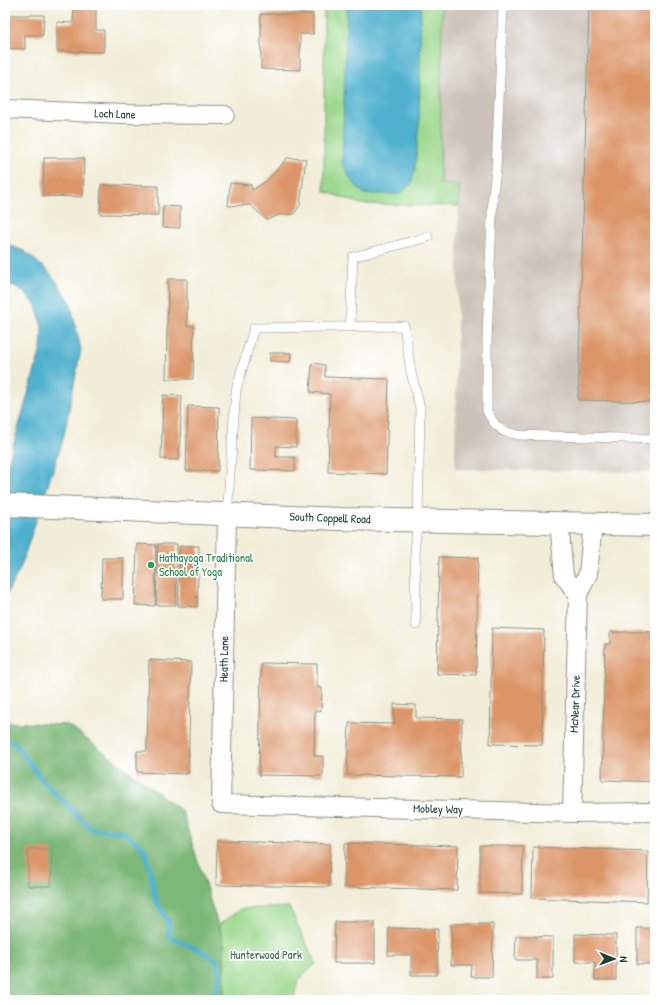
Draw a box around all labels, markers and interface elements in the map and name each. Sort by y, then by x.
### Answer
street label: Loch Lane [94,104,136,123]
street label: South Coppell Road [289,508,371,527]
place label: Hathayoga Traditional School of Yoga [159,549,254,580]
marker: Hathayoga Traditional School of Yoga [146,560,156,570]
street label: Heath Lane [215,635,232,682]
street label: McNear Drive [565,675,584,733]
street label: Mobley Way [413,800,463,817]
north arrow [594,939,634,979]
park label: Hunterwood Park [230,946,302,963]
text: N [617,956,631,962]

